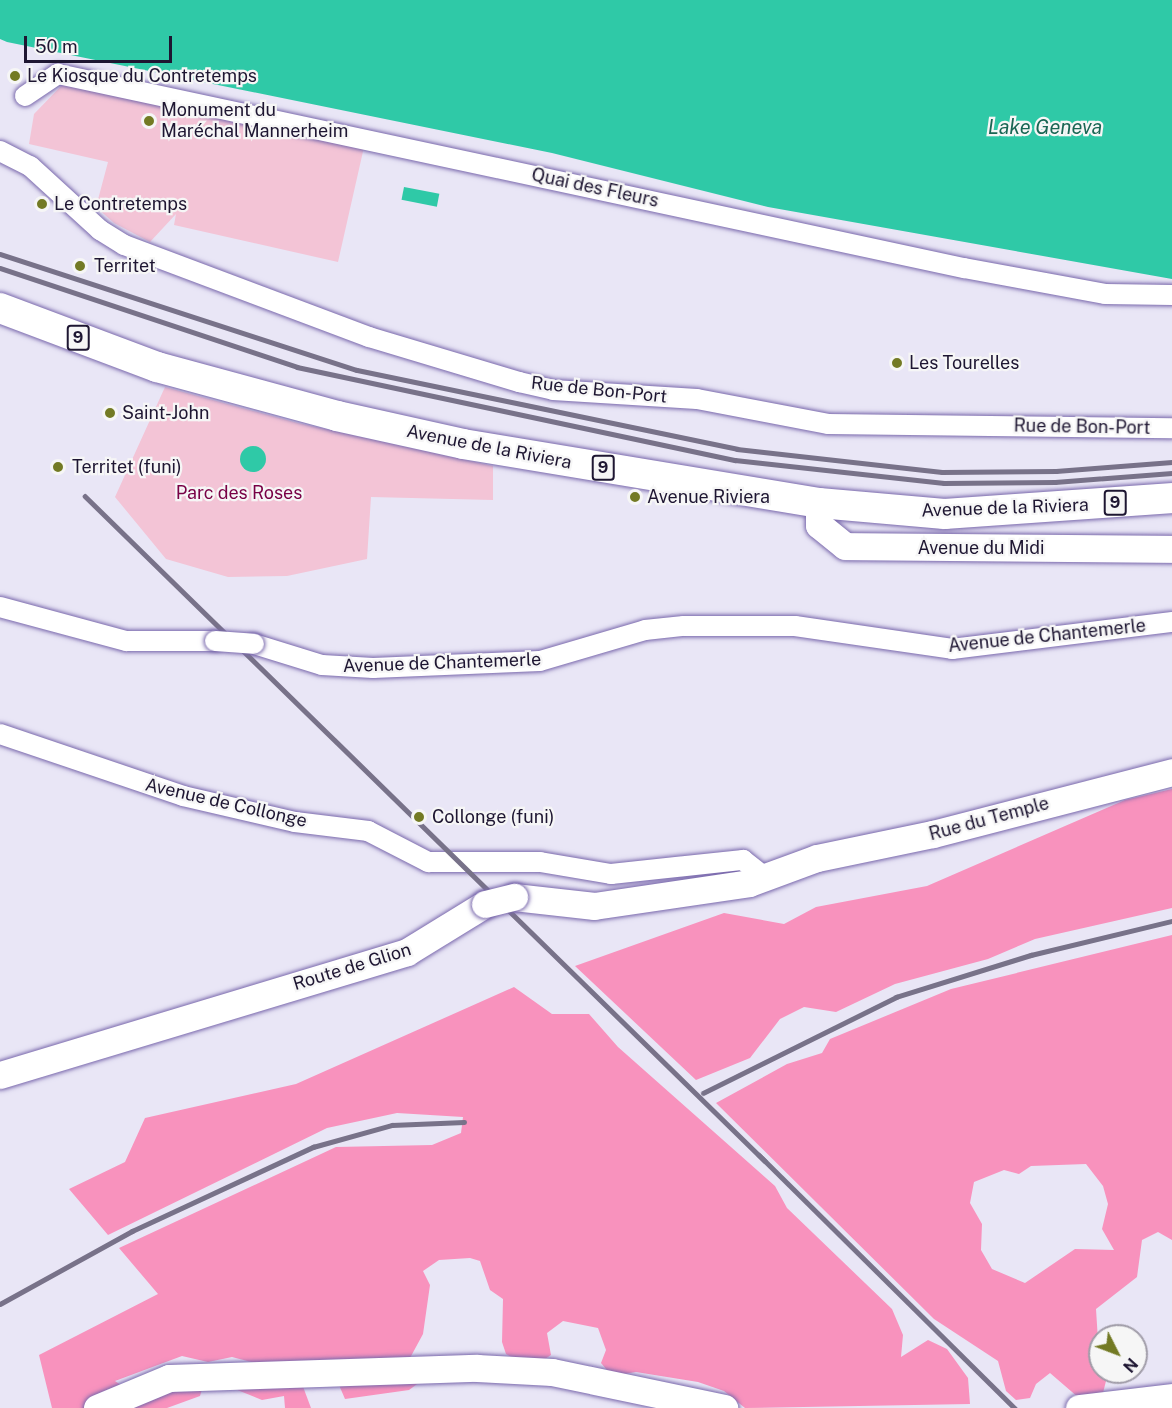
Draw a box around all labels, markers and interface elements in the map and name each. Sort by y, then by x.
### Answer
scale bar [27,24,176,62]
text: 50 m [35,36,78,57]
place label: Le Kiosque du Contretemps [27,65,257,87]
marker: Le Kiosque du Contretemps [8,69,22,83]
place label: Monument du Maréchal Mannerheim [161,100,348,142]
marker: Monument du Maréchal Mannerheim [142,114,156,128]
water label: Lake Geneva [988,115,1102,139]
street label: Quai des Fleurs [529,164,661,212]
place label: Le Contretemps [54,193,187,215]
marker: Le Contretemps [35,197,49,211]
place label: Territet [94,255,156,277]
marker: Territet [71,257,89,275]
road number: 9 [66,325,90,351]
place label: Les Tourelles [909,352,1019,374]
marker: Les Tourelles [890,356,904,370]
street label: Rue de Bon-Port [530,372,668,408]
place label: Saint-John [122,402,209,424]
marker: Saint-John [103,406,117,420]
street label: Rue de Bon-Port [1013,415,1151,439]
street label: Avenue de la Riviera [404,420,574,474]
road number: 9 [591,455,615,481]
place label: Territet (funi) [72,456,182,478]
marker: Territet (funi) [49,458,67,476]
park label: Parc des Roses [176,482,302,504]
place label: Avenue Riviera [647,486,770,508]
marker: Avenue Riviera [628,490,642,504]
road number: 9 [1103,490,1127,516]
street label: Avenue de la Riviera [921,494,1089,522]
street label: Avenue du Midi [917,537,1045,559]
street label: Avenue de Chantemerle [947,615,1147,657]
street label: Avenue de Chantemerle [342,649,542,677]
street label: Avenue de Collonge [143,774,309,832]
street label: Rue du Temple [926,793,1052,845]
place label: Collonge (funi) [432,806,554,828]
marker: Collonge (funi) [410,808,428,826]
street label: Route de Glion [290,939,414,995]
north arrow [1088,1324,1148,1384]
text: N [1119,1354,1142,1376]

